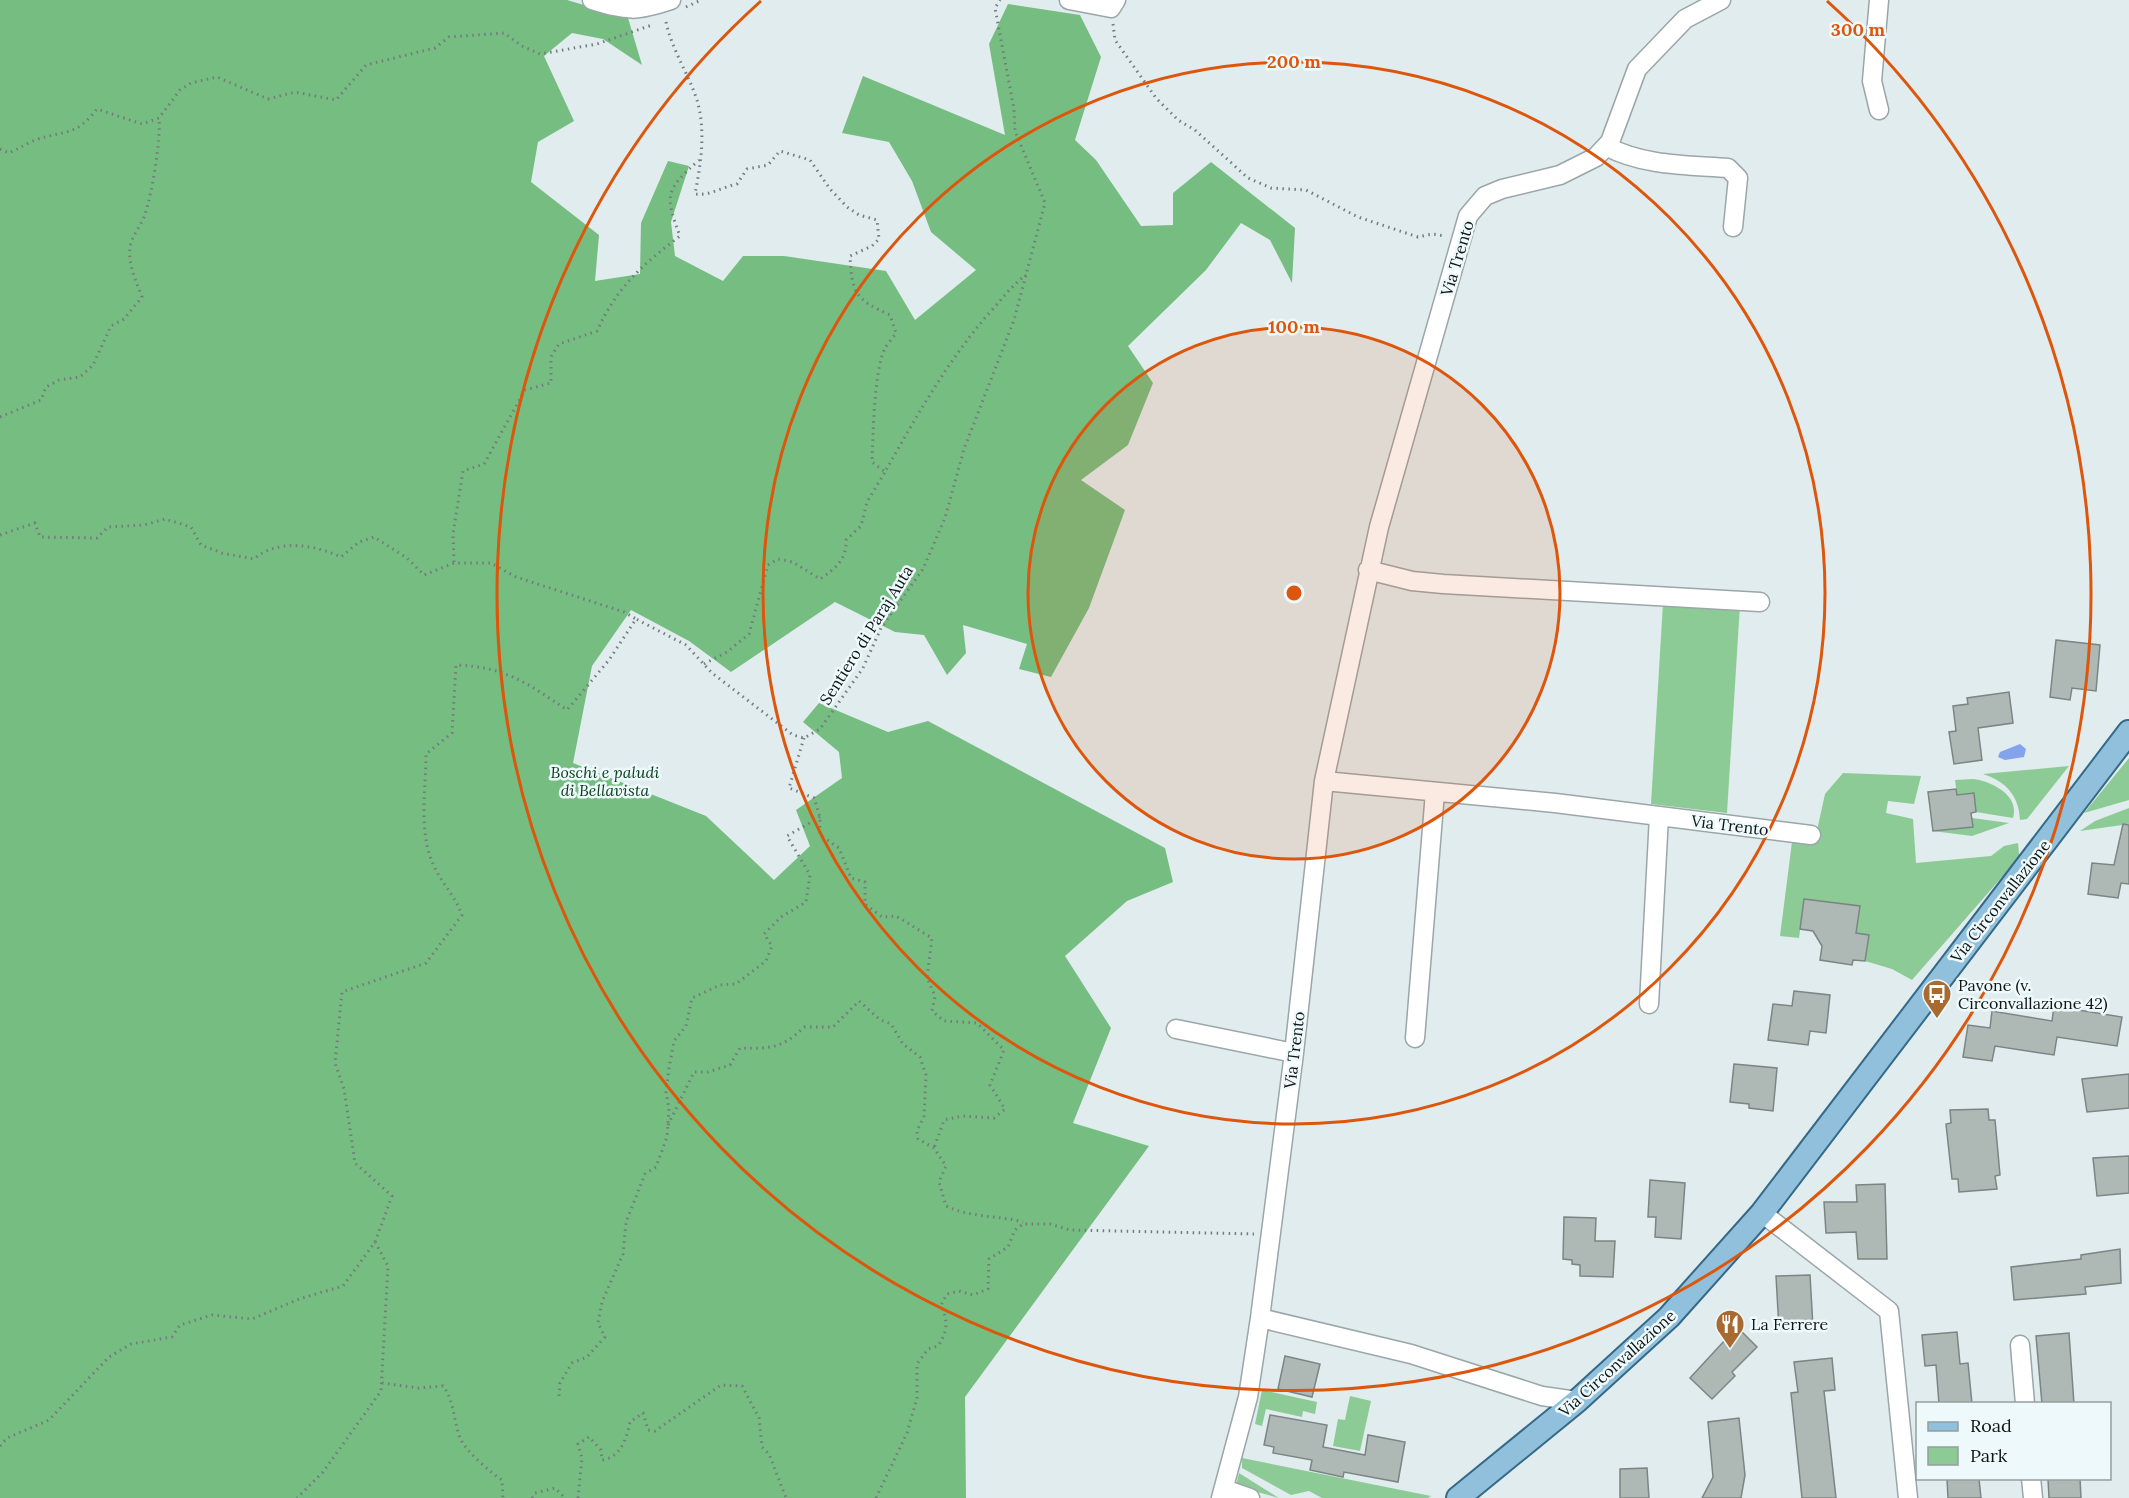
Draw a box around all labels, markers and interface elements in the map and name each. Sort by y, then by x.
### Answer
text: 300 m [1831,18,1886,41]
text: 200 m [1267,50,1321,73]
street label: Via Trento [1436,218,1478,299]
text: 100 m [1268,315,1320,338]
street label: Sentiero di Paraj Auta [815,562,917,708]
centre of rings [1284,583,1304,603]
park label: Boschi e paludi di Bellavista [550,762,660,800]
street label: Via Trento [1689,810,1770,840]
street label: Via Circonvallazione [1945,835,2054,967]
place label: Pavone (v. Circonvallazione 42) [1958,975,2108,1014]
bus stop icon: Pavone (v. Circonvallazione 42) [1921,978,1953,1020]
street label: Via Trento [1279,1010,1309,1091]
street label: Via Circonvallazione [1554,1305,1680,1421]
restaurant icon: La Ferrere [1714,1308,1746,1350]
place label: La Ferrere [1751,1314,1828,1334]
legend [1916,1402,2111,1480]
text: Road [1970,1414,2012,1437]
text: Park [1970,1444,2008,1467]

